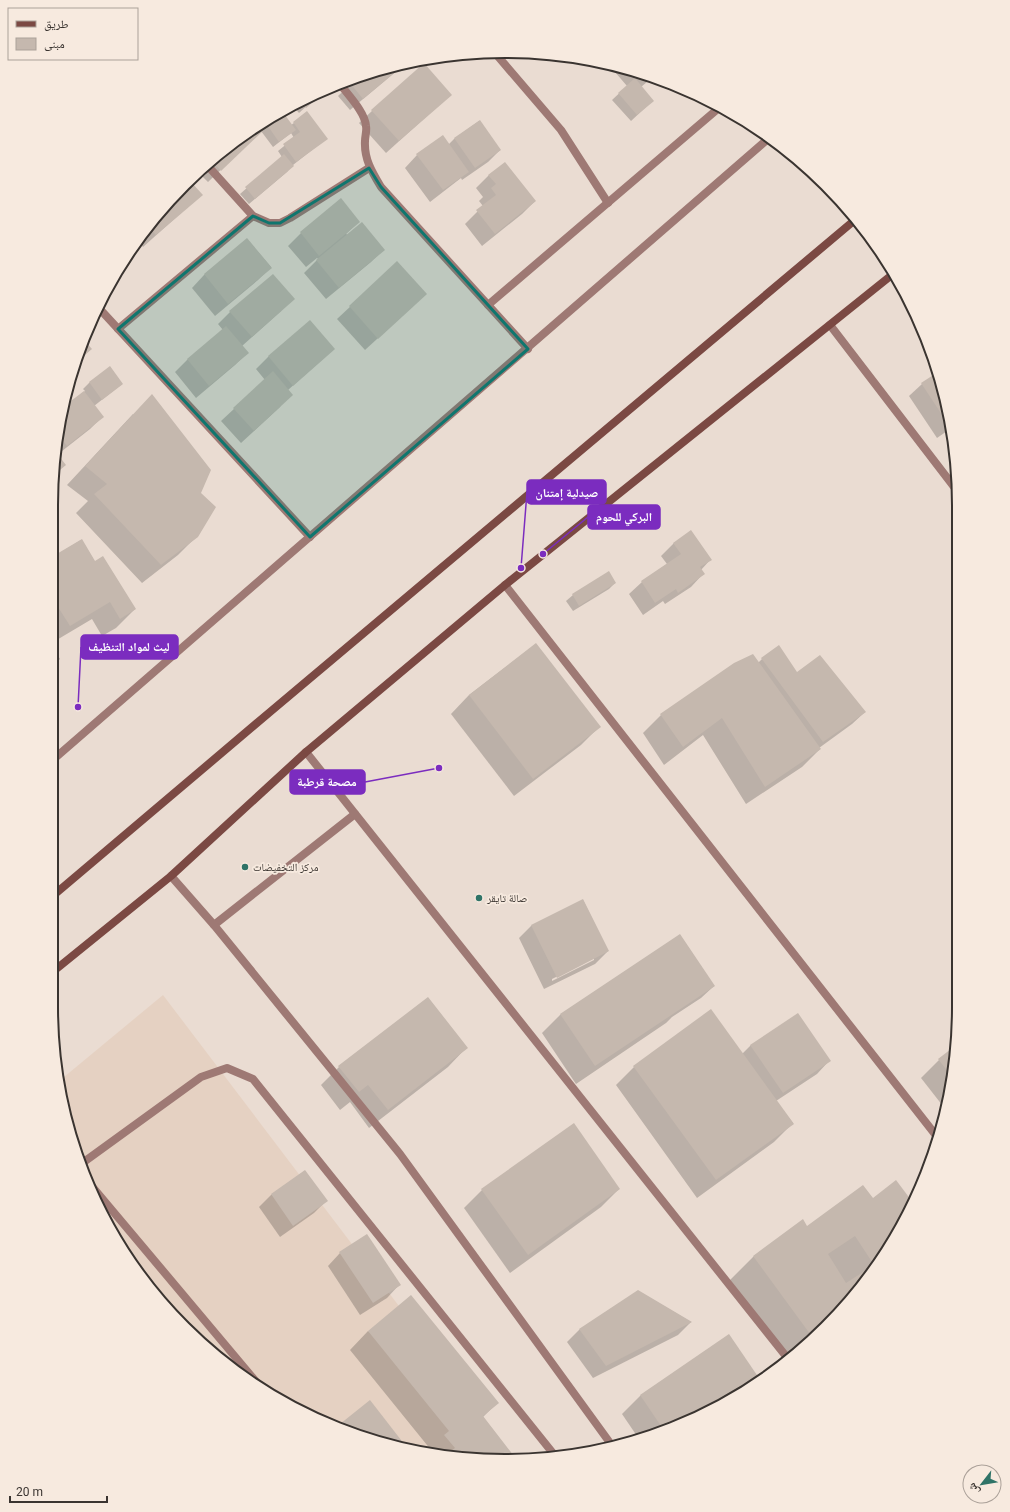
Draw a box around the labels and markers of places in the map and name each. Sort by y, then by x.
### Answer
callout: صيدلية إمتنان [527,480,606,504]
callout: البركي للحوم [588,505,660,529]
callout: ليث لمواد التنظيف [81,635,178,659]
callout: مصحة قرطبة [290,770,365,794]
place label: مركز التخفيضات [253,861,318,874]
marker: مركز التخفيضات [240,862,250,872]
place label: صالة تايقر [486,892,528,905]
marker: صالة تايقر [474,893,484,903]

